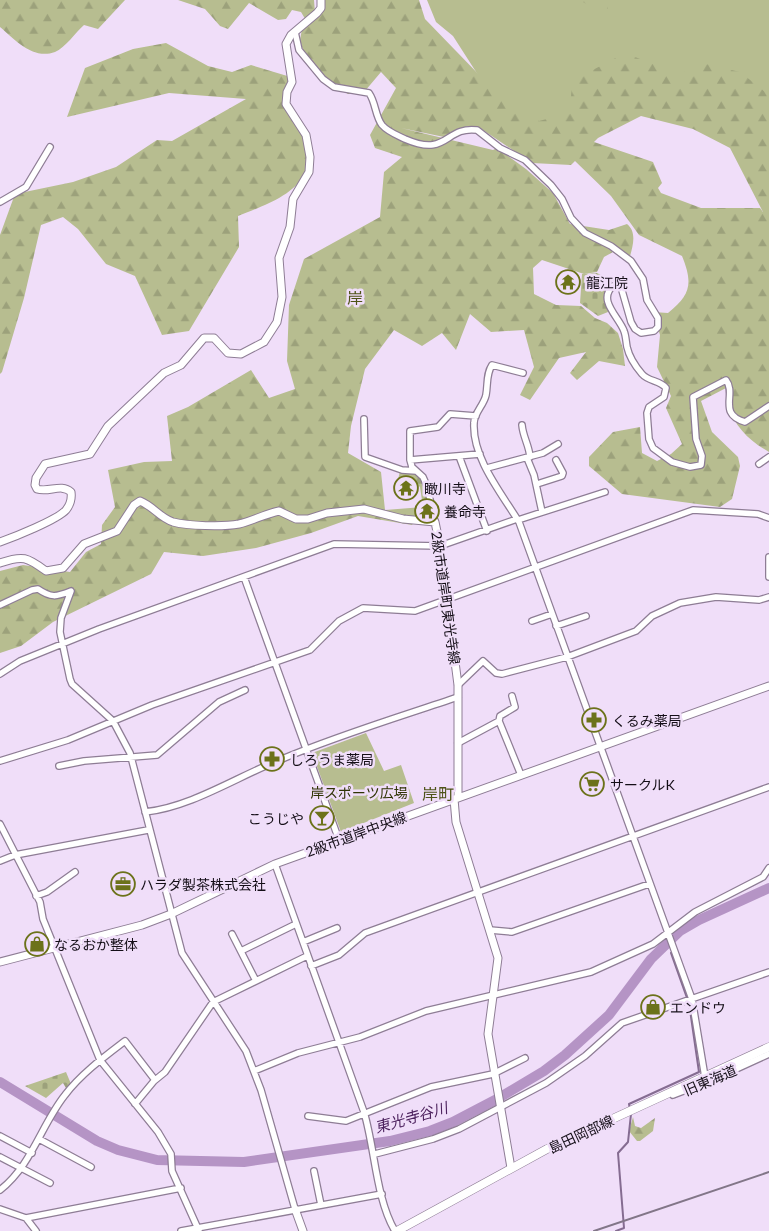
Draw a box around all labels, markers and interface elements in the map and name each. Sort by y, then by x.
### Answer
temple icon: 龍江院 [555,269,581,295]
place label: 龍江院 [586,274,628,291]
district label: 岸 [347,288,363,307]
temple icon: 瞰川寺 [393,475,419,501]
place label: 瞰川寺 [424,480,466,497]
temple icon: 養命寺 [414,498,440,524]
place label: 養命寺 [444,503,486,520]
street label: 2級市道岸町東光寺線 [428,530,464,666]
pharmacy icon: くるみ薬局 [581,707,607,733]
place label: くるみ薬局 [612,712,682,729]
pharmacy icon: しろうま薬局 [259,746,285,772]
place label: しろうま薬局 [290,751,374,768]
supermarket icon: サークルK [579,771,605,797]
place label: サークルK [610,776,676,793]
park label: 岸スポーツ広場 [310,784,408,801]
district label: 岸町 [422,784,454,803]
bar icon: こうじや [309,805,335,831]
street label: 2級市道岸中央線 [303,808,409,860]
place label: こうじや [248,810,304,827]
office icon: ハラダ製茶株式会社 [110,871,136,897]
place label: ハラダ製茶株式会社 [140,876,266,893]
shop icon: なるおか整体 [24,931,50,957]
place label: なるおか整体 [54,936,138,953]
shop icon: エンドウ [640,994,666,1020]
place label: エンドウ [670,999,726,1016]
street label: 旧東海道 [681,1061,739,1099]
water label: 東光寺谷川 [372,1097,451,1136]
street label: 島田岡部線 [546,1112,616,1156]

